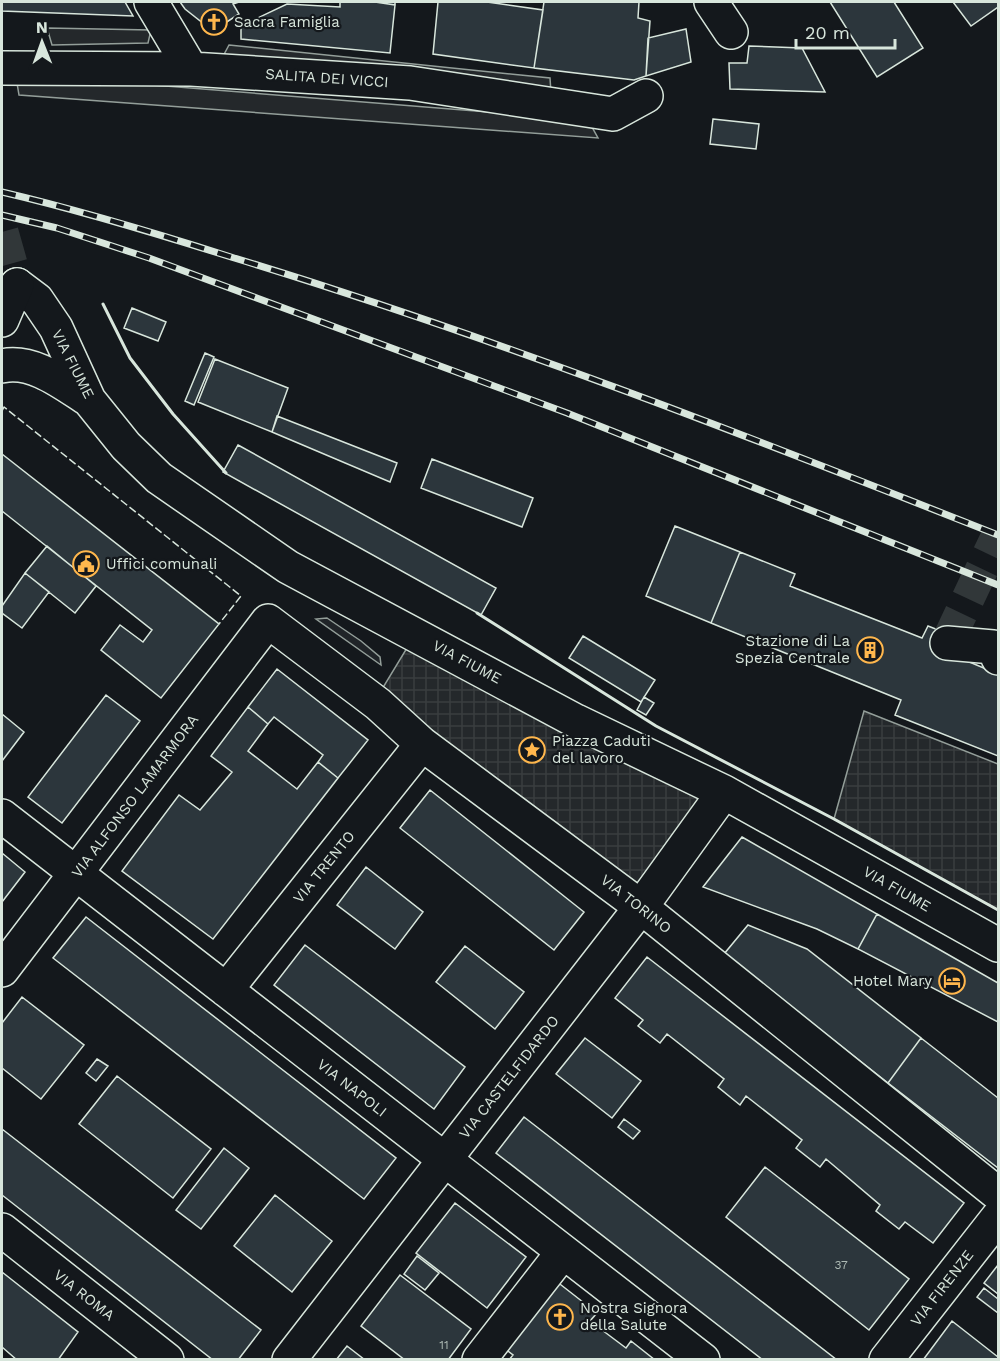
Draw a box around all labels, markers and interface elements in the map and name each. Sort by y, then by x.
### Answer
church icon: Sacra Famiglia [199,7,229,37]
north arrow [12,12,72,72]
scale bar [796,12,895,50]
place label: Sacra Famiglia [234,13,340,31]
text: N [36,18,48,37]
text: 20 m [805,22,850,43]
street label: SALITA DEI VICCI [265,65,389,91]
street label: VIA FIUME [48,326,98,402]
public building icon: Uffici comunali [71,549,101,579]
place label: Uffici comunali [106,555,217,573]
place label: Stazione di La Spezia Centrale [735,632,851,667]
building icon: Stazione di La Spezia Centrale [855,635,885,665]
street label: VIA FIUME [430,636,504,688]
street label: VIA ALFONSO LAMARMORA [68,711,202,881]
place label: Piazza Caduti del lavoro [552,732,651,767]
place icon: Piazza Caduti del lavoro [517,735,547,765]
street label: VIA TRENTO [289,827,359,907]
street label: VIA FIUME [860,862,934,916]
street label: VIA TORINO [597,871,675,937]
hotel icon: Hotel Mary [937,966,967,996]
place label: Hotel Mary [853,972,932,990]
street label: VIA CASTELFIDARDO [455,1012,563,1142]
street label: VIA NAPOLI [314,1055,390,1121]
street label: VIA FIRENZE [907,1246,977,1330]
house number: 37 [834,1258,848,1272]
street label: VIA ROMA [50,1266,118,1324]
place label: Nostra Signora della Salute [580,1299,688,1334]
church icon: Nostra Signora della Salute [545,1302,575,1332]
house number: 11 [439,1338,449,1352]

